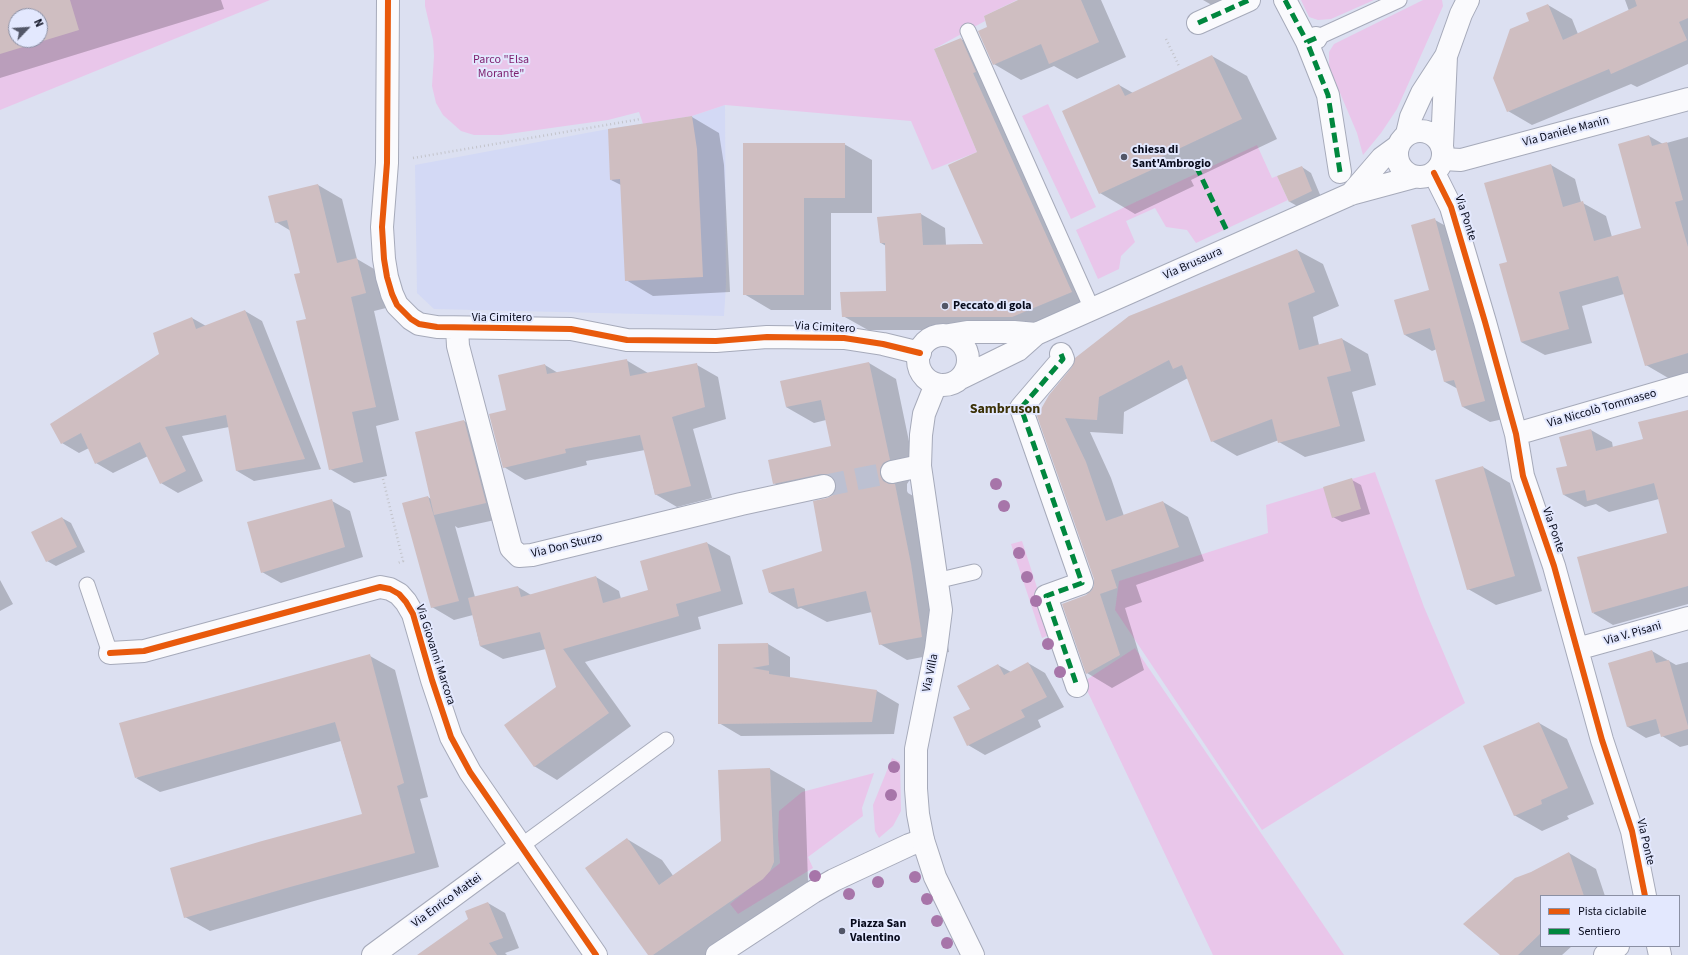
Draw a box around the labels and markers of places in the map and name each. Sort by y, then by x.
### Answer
place label: chiesa di Sant'Ambrogio [1132,143,1211,171]
marker: chiesa di Sant'Ambrogio [1119,152,1129,162]
place label: Peccato di gola [953,299,1032,313]
marker: Peccato di gola [940,301,950,311]
place label: Piazza San Valentino [850,917,906,945]
marker: Piazza San Valentino [837,926,847,936]

